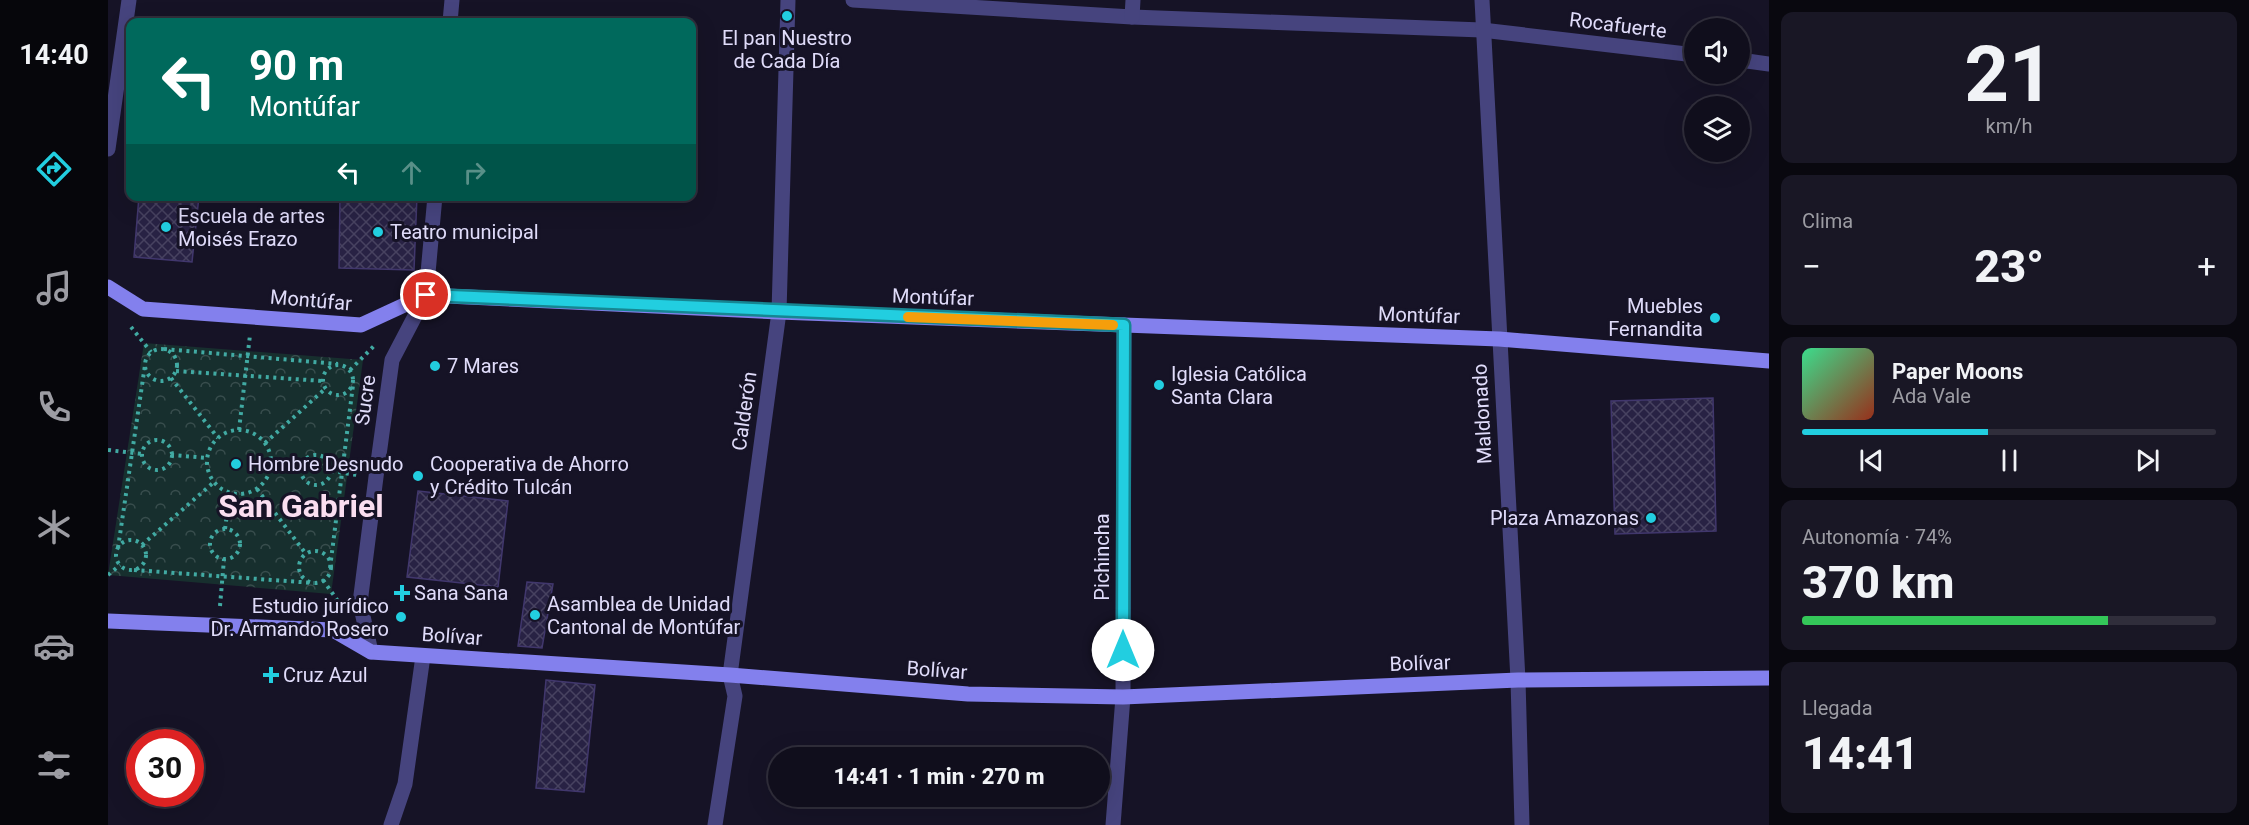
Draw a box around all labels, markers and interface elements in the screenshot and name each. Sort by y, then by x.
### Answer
street label: Rocafuerte [1568,7,1668,43]
marker: El pan Nuestro de Cada Día [780,9,794,23]
map controls [1684,18,1750,162]
button: sound [1684,18,1750,84]
place label: El pan Nuestro de Cada Día [722,26,852,73]
text: 21 [1964,29,2054,120]
text: 14:40 [19,39,89,71]
text: 90 m [249,41,344,90]
icon: left [150,42,228,120]
text: Montúfar [249,91,360,123]
button: layers [1684,96,1750,162]
text: km/h [1986,114,2032,138]
icon: directions [33,148,75,190]
icon: left [332,156,365,189]
icon: ahead [395,156,428,189]
icon: right [458,156,491,189]
place label: Escuela de artes Moisés Erazo [178,204,325,251]
text: Clima [1802,209,1853,233]
marker: Escuela de artes Moisés Erazo [159,220,173,234]
place label: Teatro municipal [390,220,539,244]
marker: Teatro municipal [371,225,385,239]
text: 23° [1974,240,2044,293]
text: − [1802,247,1821,286]
text: + [2197,247,2216,286]
icon: music [33,267,75,309]
pin [400,269,451,320]
icon: arrive [409,278,442,311]
street label: Montúfar [269,284,353,316]
street label: Montúfar [892,284,975,310]
place label: Muebles Fernandita [1608,294,1703,341]
street label: Montúfar [1378,302,1461,328]
marker: Muebles Fernandita [1708,311,1722,325]
place label: 7 Mares [447,354,519,378]
marker: 7 Mares [428,359,442,373]
text: Paper Moons [1892,359,2023,384]
place label: Iglesia Católica Santa Clara [1171,362,1307,409]
street label: Maldonado [1467,363,1497,465]
street label: Calderón [727,370,761,452]
street label: Sucre [350,373,380,427]
marker: Iglesia Católica Santa Clara [1152,378,1166,392]
text: Ada Vale [1892,384,1971,408]
icon: phone [33,386,75,428]
icon: previous [1855,444,1888,477]
icon: pause [1993,444,2026,477]
icon: next [2131,444,2164,477]
place label: Hombre Desnudo [248,452,403,476]
place label: Cooperativa de Ahorro y Crédito Tulcán [430,452,629,499]
marker: Hombre Desnudo [229,457,243,471]
marker: Cooperativa de Ahorro y Crédito Tulcán [411,469,425,483]
district label: San Gabriel [218,487,384,525]
icon: climate [33,506,75,548]
place label: Plaza Amazonas [1490,506,1639,530]
marker: Plaza Amazonas [1644,511,1658,525]
street label: Pichincha [1090,513,1114,601]
text: Autonomía · 74% [1802,525,1952,549]
text: 370 km [1802,556,1954,609]
place label: Sana Sana [414,581,508,605]
marker: Sana Sana [395,586,409,600]
place label: Asamblea de Unidad Cantonal de Montúfar [547,592,741,639]
place label: Estudio jurídico Dr. Armando Rosero [210,594,389,641]
marker: Asamblea de Unidad Cantonal de Montúfar [528,608,542,622]
marker: Estudio jurídico Dr. Armando Rosero [394,610,408,624]
position arrow [1091,618,1155,682]
street label: Bolívar [421,622,483,650]
icon: car [33,625,75,667]
street label: Bolívar [1389,650,1451,676]
street label: Bolívar [906,656,968,684]
place label: Cruz Azul [283,663,368,687]
marker: Cruz Azul [264,668,278,682]
text: Llegada [1802,696,1873,720]
text: 14:41 [1802,727,1919,780]
speed limit sign: 30 [126,729,204,807]
icon: filters [33,744,75,786]
text: 14:41 · 1 min · 270 m [834,764,1044,789]

